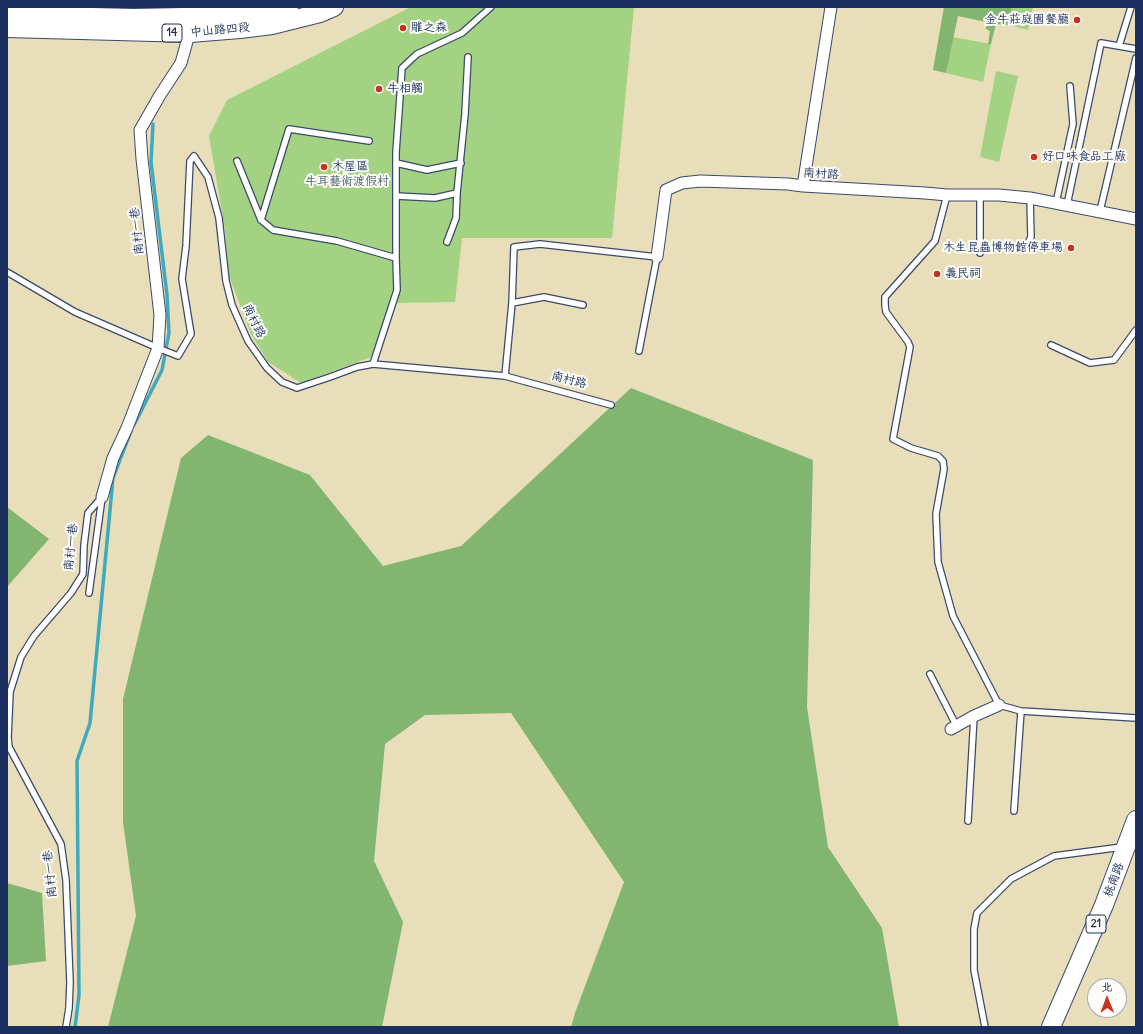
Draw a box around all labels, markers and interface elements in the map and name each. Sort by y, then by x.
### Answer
place label: 金牛莊庭園餐廳 [985,13,1069,27]
marker: 金牛莊庭園餐廳 [1072,15,1082,25]
street label: 中山路四段 [189,20,251,40]
place label: 雕之森 [411,21,447,35]
marker: 雕之森 [398,23,408,33]
road number: 14 [162,24,182,42]
place label: 牛相觸 [387,82,423,96]
marker: 牛相觸 [374,84,384,94]
place label: 好口味食品工廠 [1042,150,1126,164]
marker: 好口味食品工廠 [1029,152,1039,162]
place label: 木屋區 [332,160,368,174]
marker: 木屋區 [319,162,329,172]
street label: 南村路 [803,166,839,182]
park label: 牛耳藝術渡假村 [305,175,389,189]
street label: 南村一巷 [127,206,147,256]
place label: 木生昆蟲博物館停車場 [943,241,1063,255]
marker: 木生昆蟲博物館停車場 [1066,243,1076,253]
place label: 義民祠 [945,267,981,281]
marker: 義民祠 [932,269,942,279]
street label: 南村路 [240,302,268,340]
street label: 南村路 [550,368,588,392]
street label: 南村一巷 [61,522,81,572]
street label: 南村一巷 [40,849,60,899]
street label: 桃南路 [1101,861,1127,899]
road number: 21 [1086,915,1106,933]
north arrow [1087,978,1127,1018]
text: 北 [1101,980,1112,994]

